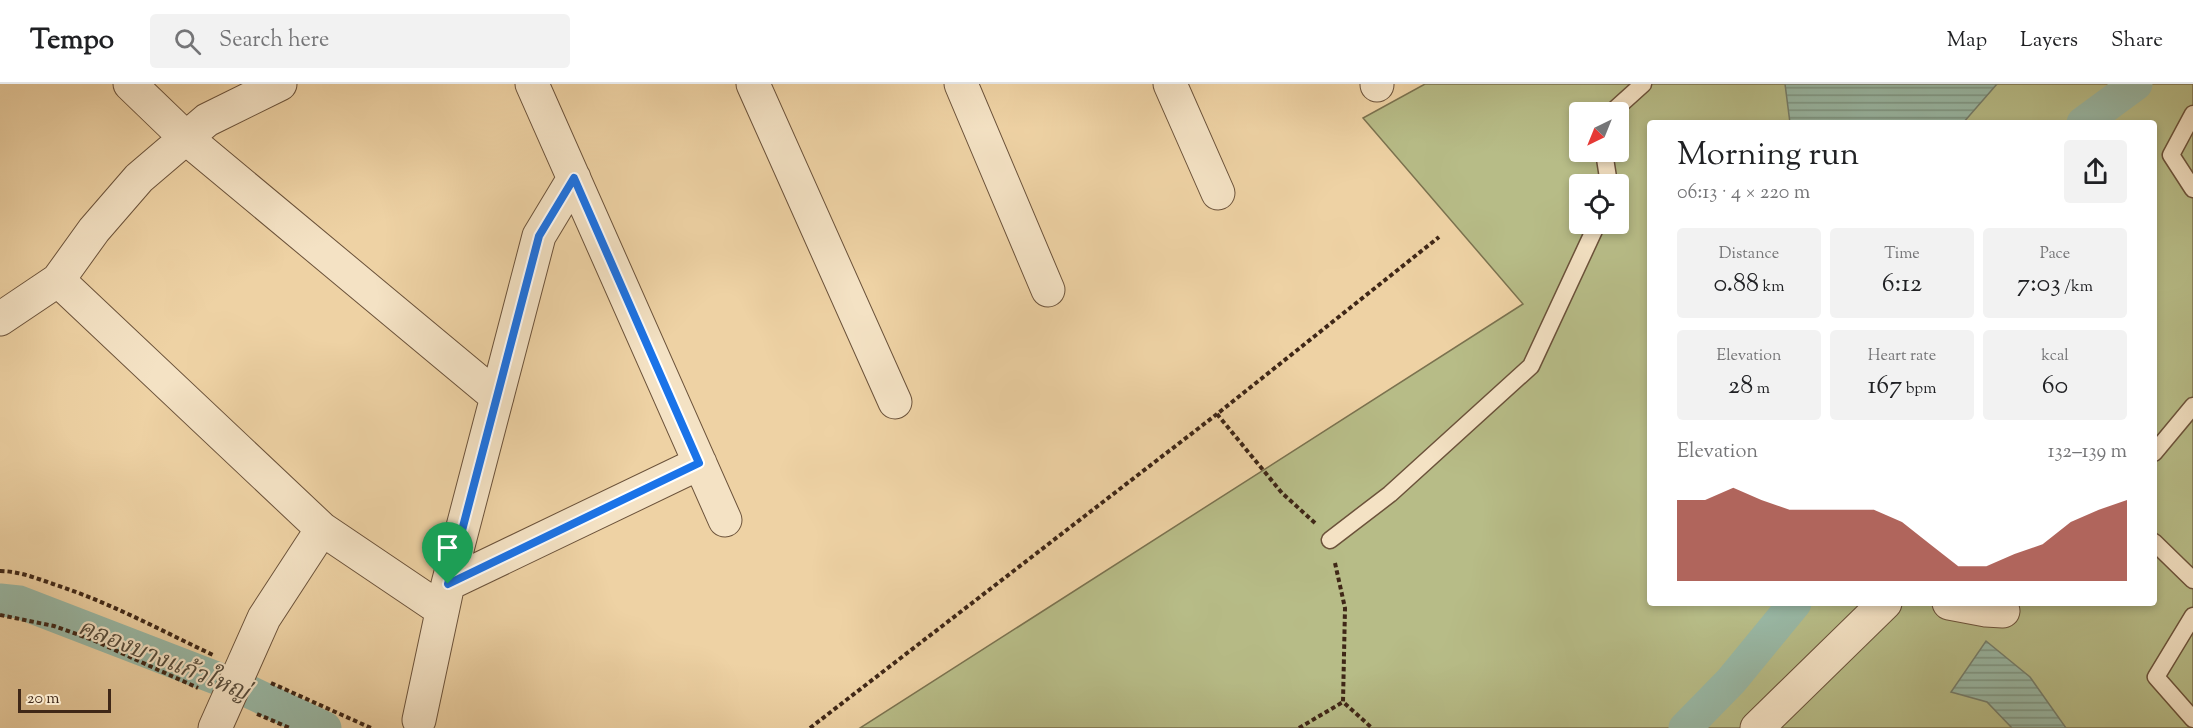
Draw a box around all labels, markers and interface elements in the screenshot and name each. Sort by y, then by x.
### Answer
search box [150,14,570,68]
text: Tempo [30,21,114,61]
icon: search [171,25,204,58]
text: Search here [219,25,329,57]
text: Map [1947,26,1987,56]
text: Layers [2020,26,2078,56]
text: Share [2111,26,2163,56]
north arrow [1569,102,1629,162]
map controls [1569,102,1629,234]
text: Morning run [1677,132,1859,180]
button: share [2064,140,2127,203]
button: locate [1569,174,1629,234]
text: 06:13 · 4 × 220 m [1677,179,1810,208]
text: Distance [1719,243,1779,266]
text: Time [1884,243,1920,266]
text: Pace [2040,243,2070,266]
text: 0.88 [1714,266,1759,303]
text: 6:12 [1882,266,1922,303]
text: 7:03 [2017,266,2061,303]
text: km [1759,276,1784,299]
text: /km [2061,276,2093,299]
text: Elevation [1717,345,1781,368]
text: Heart rate [1868,345,1936,368]
text: kcal [2041,345,2069,368]
text: 28 [1728,368,1753,405]
text: 167 [1868,368,1902,405]
text: 60 [2042,368,2068,405]
text: m [1753,378,1770,401]
text: bpm [1902,378,1936,401]
text: Elevation [1677,438,1758,467]
text: 132–139 m [2048,438,2127,467]
pin [422,522,473,584]
icon: arrive [431,531,464,564]
water label: คลองบางแก้วใหญ่ [73,609,257,712]
scale bar [18,686,111,714]
text: 20 m [27,688,60,711]

